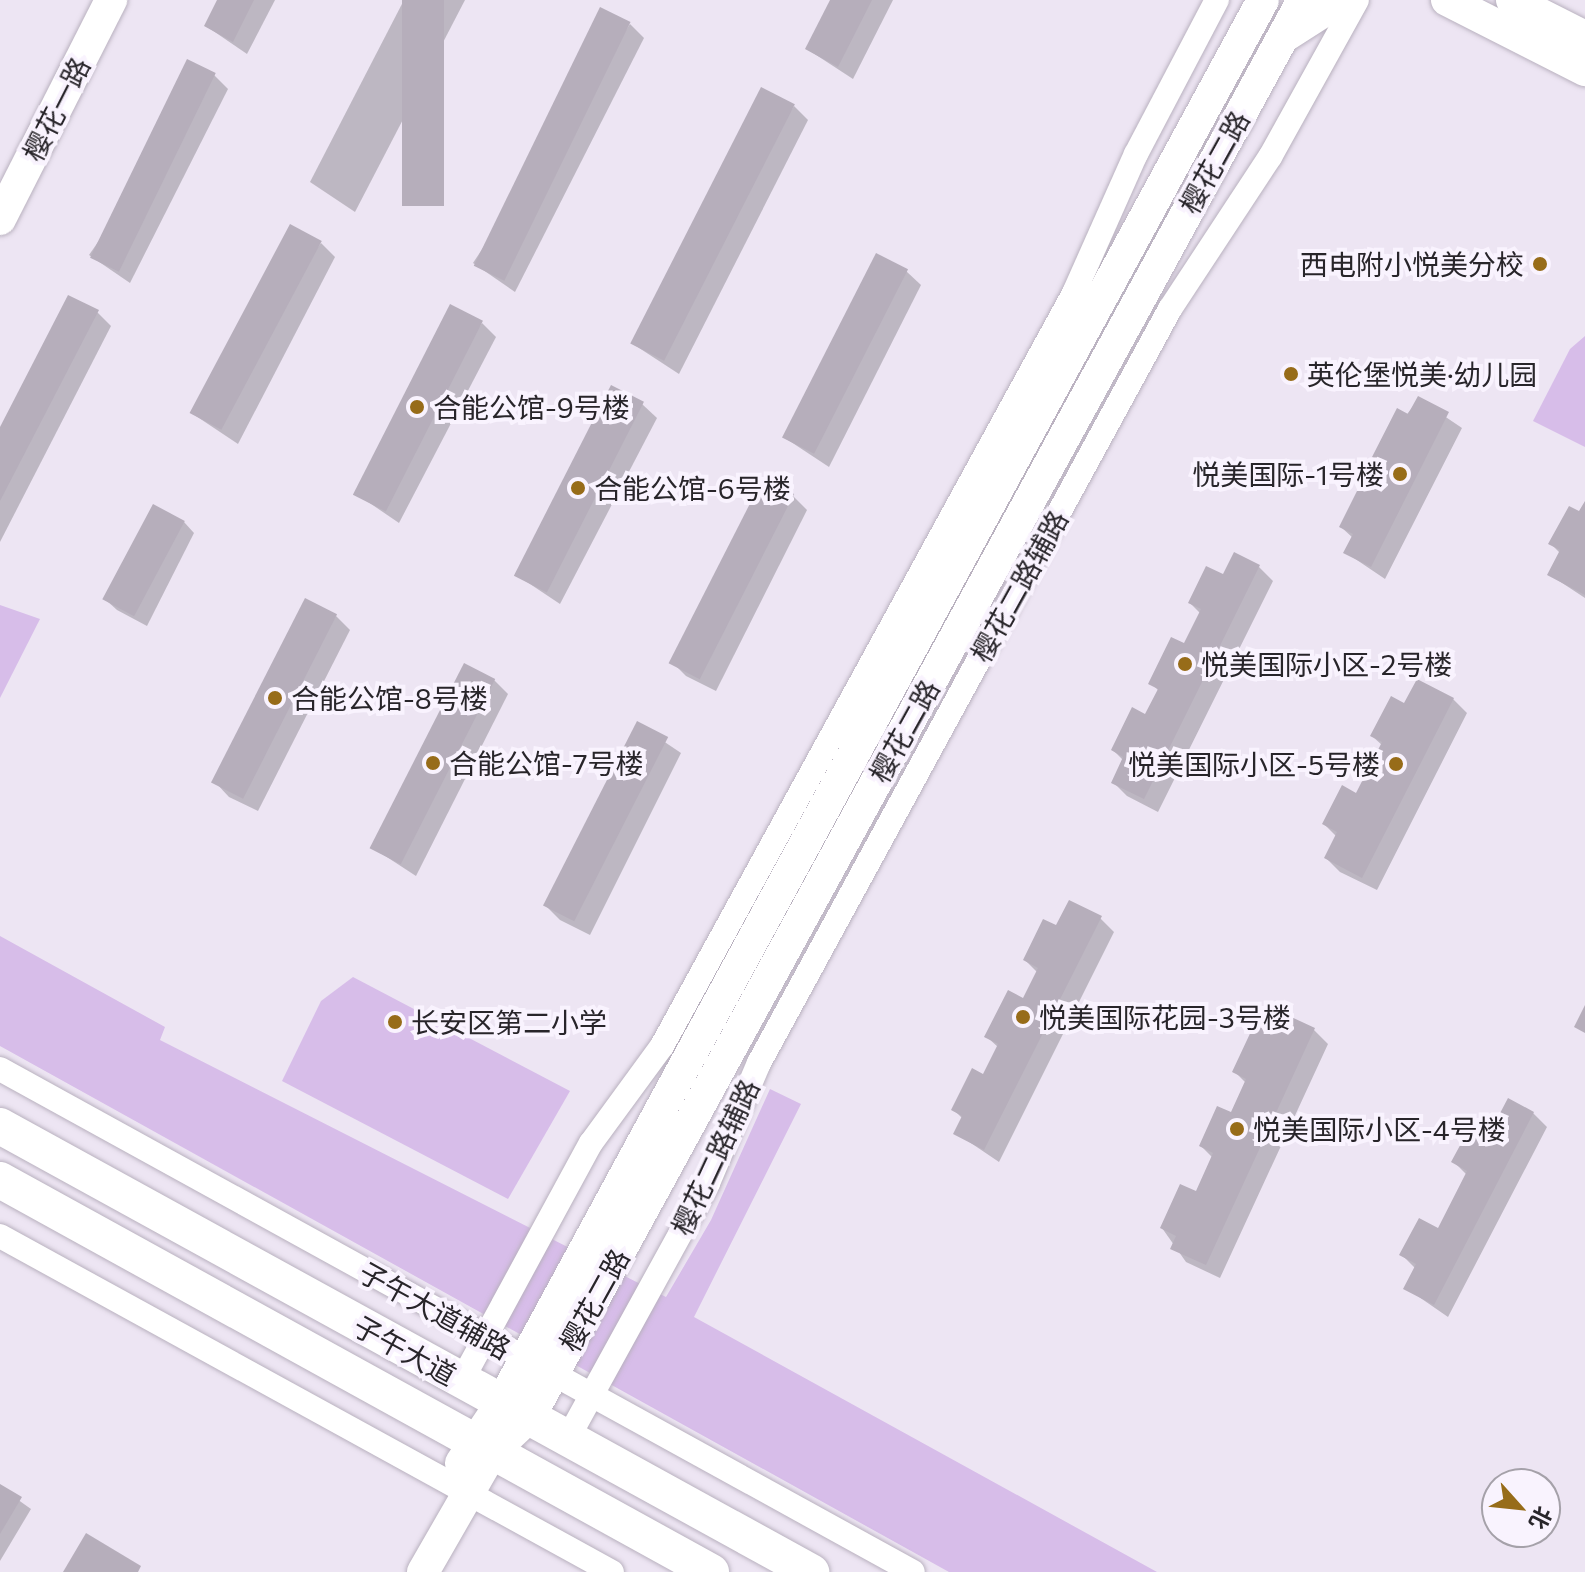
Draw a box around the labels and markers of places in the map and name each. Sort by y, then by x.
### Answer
place label: 西电附小悦美分校 [1300,247,1524,281]
marker: 西电附小悦美分校 [1531,255,1549,273]
place label: 英伦堡悦美·幼儿园 [1307,357,1538,391]
marker: 英伦堡悦美·幼儿园 [1282,365,1300,383]
place label: 合能公馆-9号楼 [433,390,630,424]
marker: 合能公馆-9号楼 [408,398,426,416]
place label: 悦美国际-1号楼 [1192,457,1384,491]
marker: 悦美国际-1号楼 [1391,465,1409,483]
place label: 合能公馆-6号楼 [594,471,791,505]
marker: 合能公馆-6号楼 [569,479,587,497]
place label: 悦美国际小区-2号楼 [1201,647,1452,681]
marker: 悦美国际小区-2号楼 [1176,655,1194,673]
place label: 合能公馆-8号楼 [291,681,488,715]
marker: 合能公馆-8号楼 [266,689,284,707]
place label: 合能公馆-7号楼 [449,746,644,780]
place label: 悦美国际小区-5号楼 [1128,747,1380,781]
marker: 合能公馆-7号楼 [424,754,442,772]
marker: 悦美国际小区-5号楼 [1387,755,1405,773]
place label: 悦美国际花园-3号楼 [1039,1000,1291,1034]
place label: 长安区第二小学 [411,1005,607,1039]
marker: 悦美国际花园-3号楼 [1014,1008,1032,1026]
marker: 长安区第二小学 [386,1013,404,1031]
place label: 悦美国际小区-4号楼 [1253,1112,1506,1146]
marker: 悦美国际小区-4号楼 [1228,1120,1246,1138]

